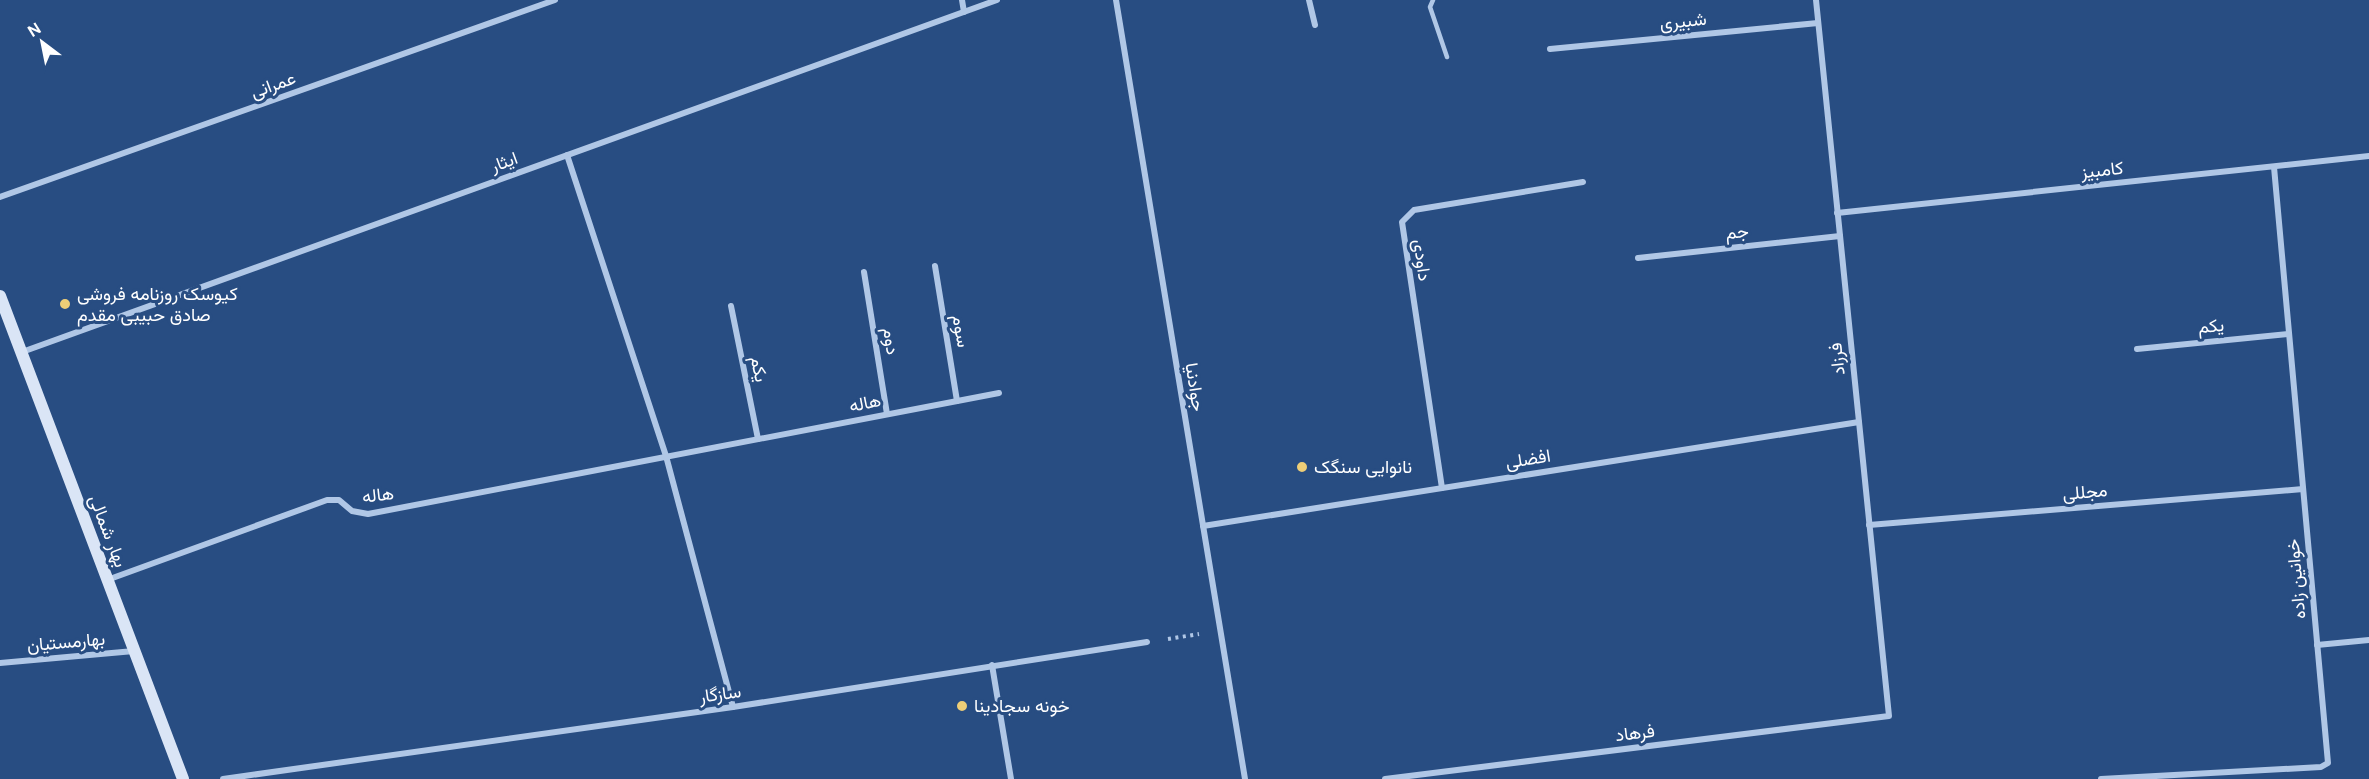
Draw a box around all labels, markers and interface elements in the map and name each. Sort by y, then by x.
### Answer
street label: شبیری [1658,7,1708,35]
north arrow [12,12,72,72]
text: N [24,18,45,42]
street label: عمرانی [247,66,299,104]
street label: ایثار [486,146,521,178]
street label: کامبیز [2079,156,2124,184]
street label: جم [1724,219,1750,245]
street label: داودی [1407,237,1437,283]
place label: کیوسک روزنامه فروشی صادق حبیبی مقدم [77,282,238,327]
marker: کیوسک روزنامه فروشی صادق حبیبی مقدم [58,297,72,311]
street label: سوم [946,313,976,349]
street label: یکم [2197,313,2225,339]
street label: دوم [877,326,905,356]
street label: فرزاد [1823,342,1851,376]
street label: یکم [745,354,773,384]
street label: جوادنیا [1179,361,1211,413]
street label: هاله [847,388,883,418]
street label: افضلی [1504,444,1552,474]
place label: نانوایی سنگک [1314,455,1412,479]
marker: نانوایی سنگک [1295,460,1309,474]
street label: مجللی [2062,478,2108,506]
street label: هاله [361,481,395,509]
street label: بهار شمالی [83,491,133,571]
street label: خوانین زاده [2281,538,2311,620]
street label: بهارمستیان [26,627,106,657]
street label: سازگار [696,679,743,709]
place label: خونه سجادینا [974,694,1070,718]
marker: خونه سجادینا [955,699,969,713]
street label: فرهاد [1614,719,1656,747]

